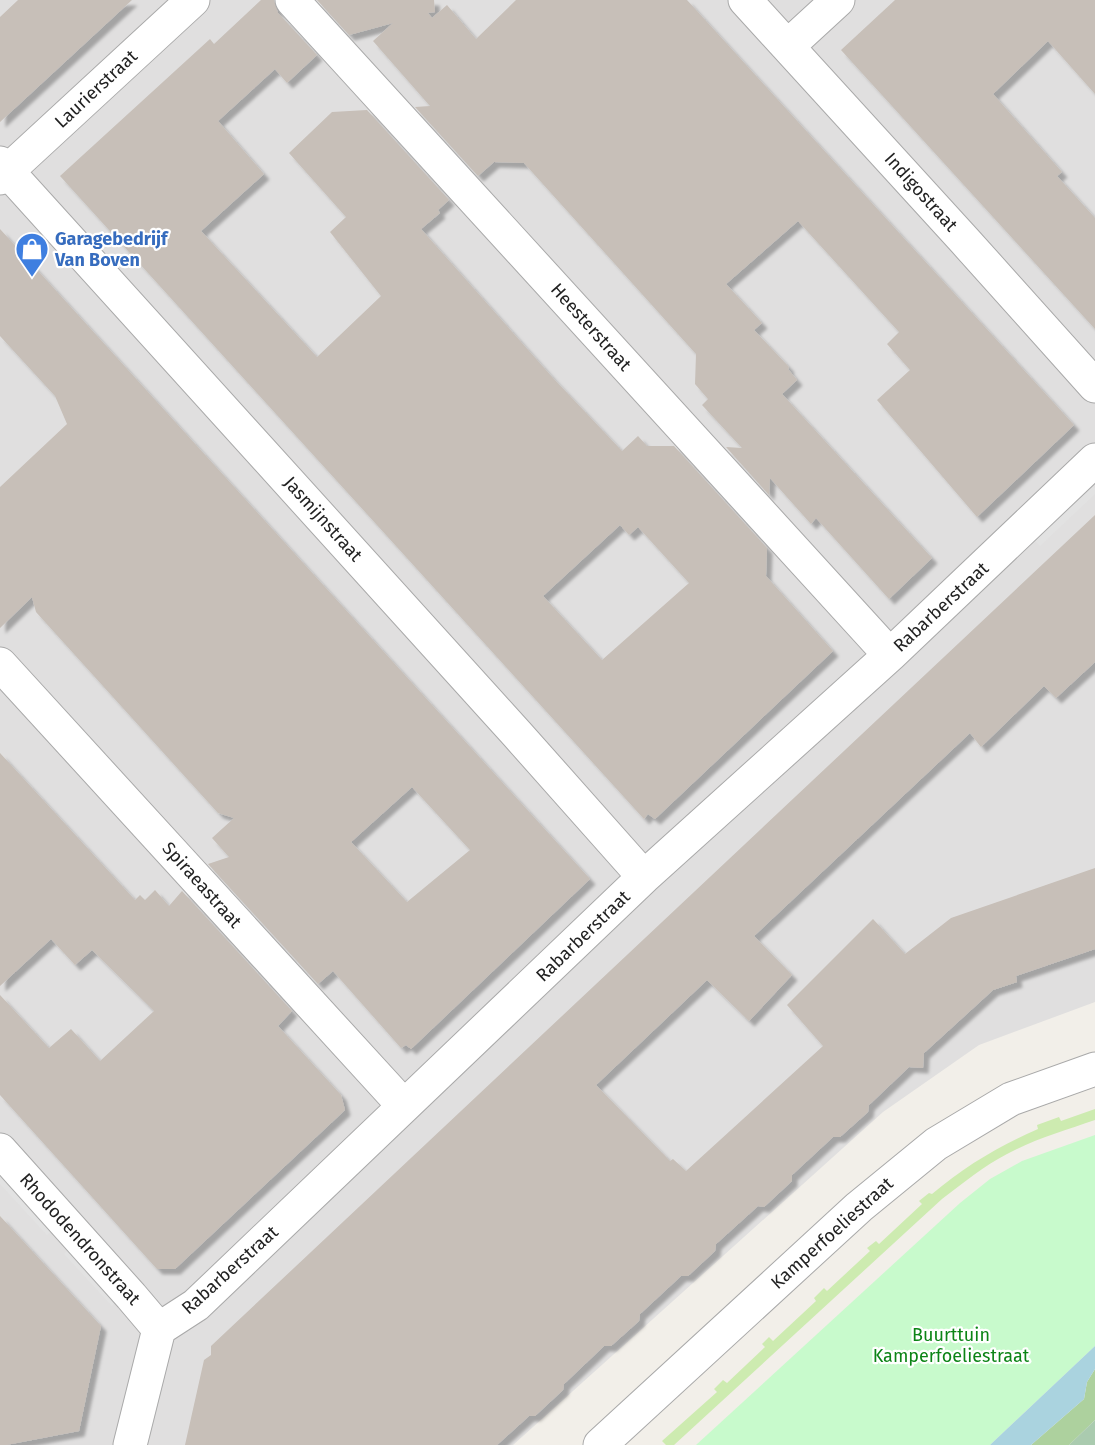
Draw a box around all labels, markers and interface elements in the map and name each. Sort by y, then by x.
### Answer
street label: Laurierstraat [50,45,142,133]
street label: Indigostraat [880,148,962,236]
place label: Garagebedrijf Van Boven [54,228,169,271]
shop icon: Garagebedrijf Van Boven [14,231,50,278]
street label: Heesterstraat [546,279,636,376]
street label: Jasmijnstraat [279,472,367,566]
street label: Rabarberstraat [889,557,994,657]
street label: Spiraeastraat [158,837,247,933]
street label: Rabarberstraat [531,885,635,986]
street label: Rhododendronstraat [15,1169,145,1310]
street label: Kamperfoeliestraat [766,1172,898,1294]
street label: Rabarberstraat [177,1221,283,1319]
park label: Buurttuin Kamperfoeliestraat [873,1324,1030,1367]

